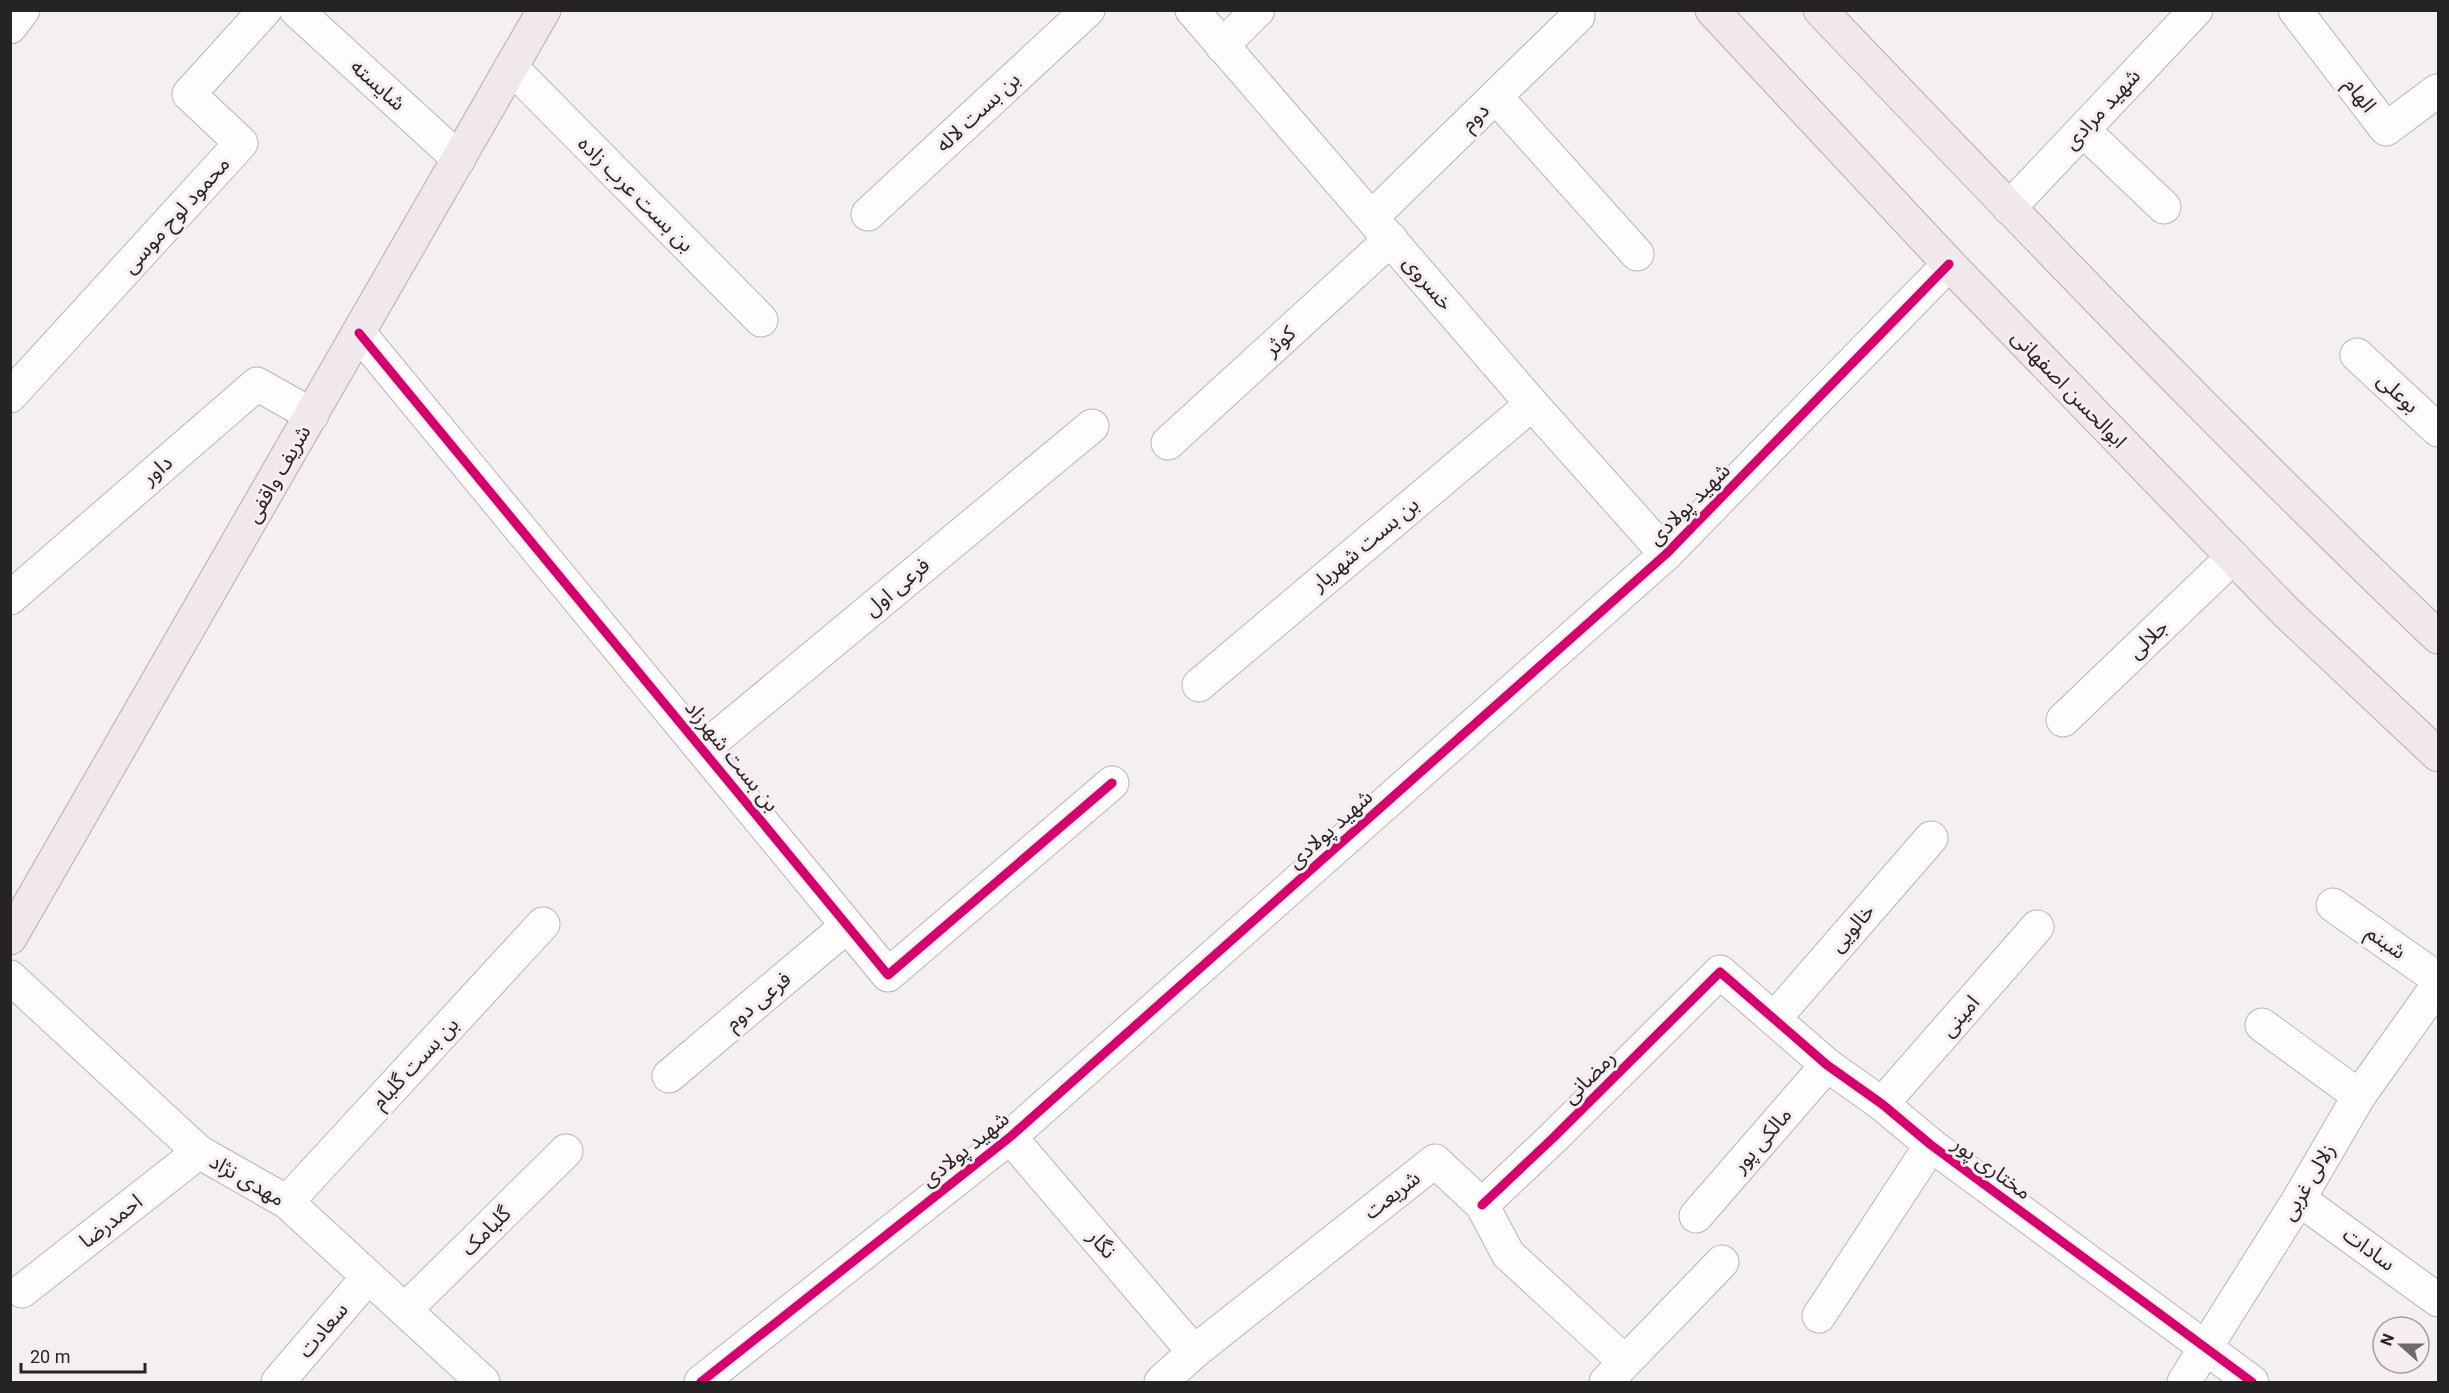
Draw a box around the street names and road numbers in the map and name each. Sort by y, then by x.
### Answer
street label: شایسته [346,54,410,116]
street label: شهید مرادی [2059,64,2145,154]
street label: بن بست لاله [931,67,1025,157]
street label: الهام [2336,73,2381,120]
street label: دوم [1456,98,1497,139]
street label: بن بست عرب زاده [573,131,699,257]
street label: محمود لوح موسی [117,152,237,280]
street label: خسروی [1398,251,1458,315]
street label: کوثر [1259,321,1301,362]
street label: ابوالحسن اصفهانی [2007,325,2131,453]
street label: بوعلی [2372,368,2424,418]
street label: شریف واقفی [241,421,315,527]
street label: داور [136,450,177,490]
street label: شهید پولادی [1643,458,1736,551]
street label: بن بست شهریار [1306,492,1424,597]
street label: فرعی اول [860,553,934,621]
street label: جلالی [2123,614,2173,664]
street label: بن بست شهرزاد [680,696,784,816]
street label: شهید پولادی [1283,785,1378,874]
street label: خالویی [1825,899,1879,957]
street label: شبنم [2360,920,2410,967]
street label: فرعی دوم [720,967,798,1038]
street label: امینی [1936,991,1984,1041]
street label: بن بست گلبام [367,1012,466,1116]
street label: رمضانی [1558,1046,1620,1108]
street label: مالکی پور [1727,1103,1797,1179]
street label: شهید پولادی [916,1106,1014,1192]
street label: مختاری پور [1947,1131,2036,1205]
street label: زلالی غربی [2276,1139,2340,1225]
street label: مهدی نژاد [205,1149,289,1211]
street label: شریعت [1359,1166,1425,1224]
street label: احمدرضا [75,1189,147,1253]
street label: گلبامک [456,1201,516,1261]
street label: سادات [2338,1222,2400,1276]
street label: نگار [1082,1224,1121,1263]
street label: سعادت [293,1298,353,1362]

